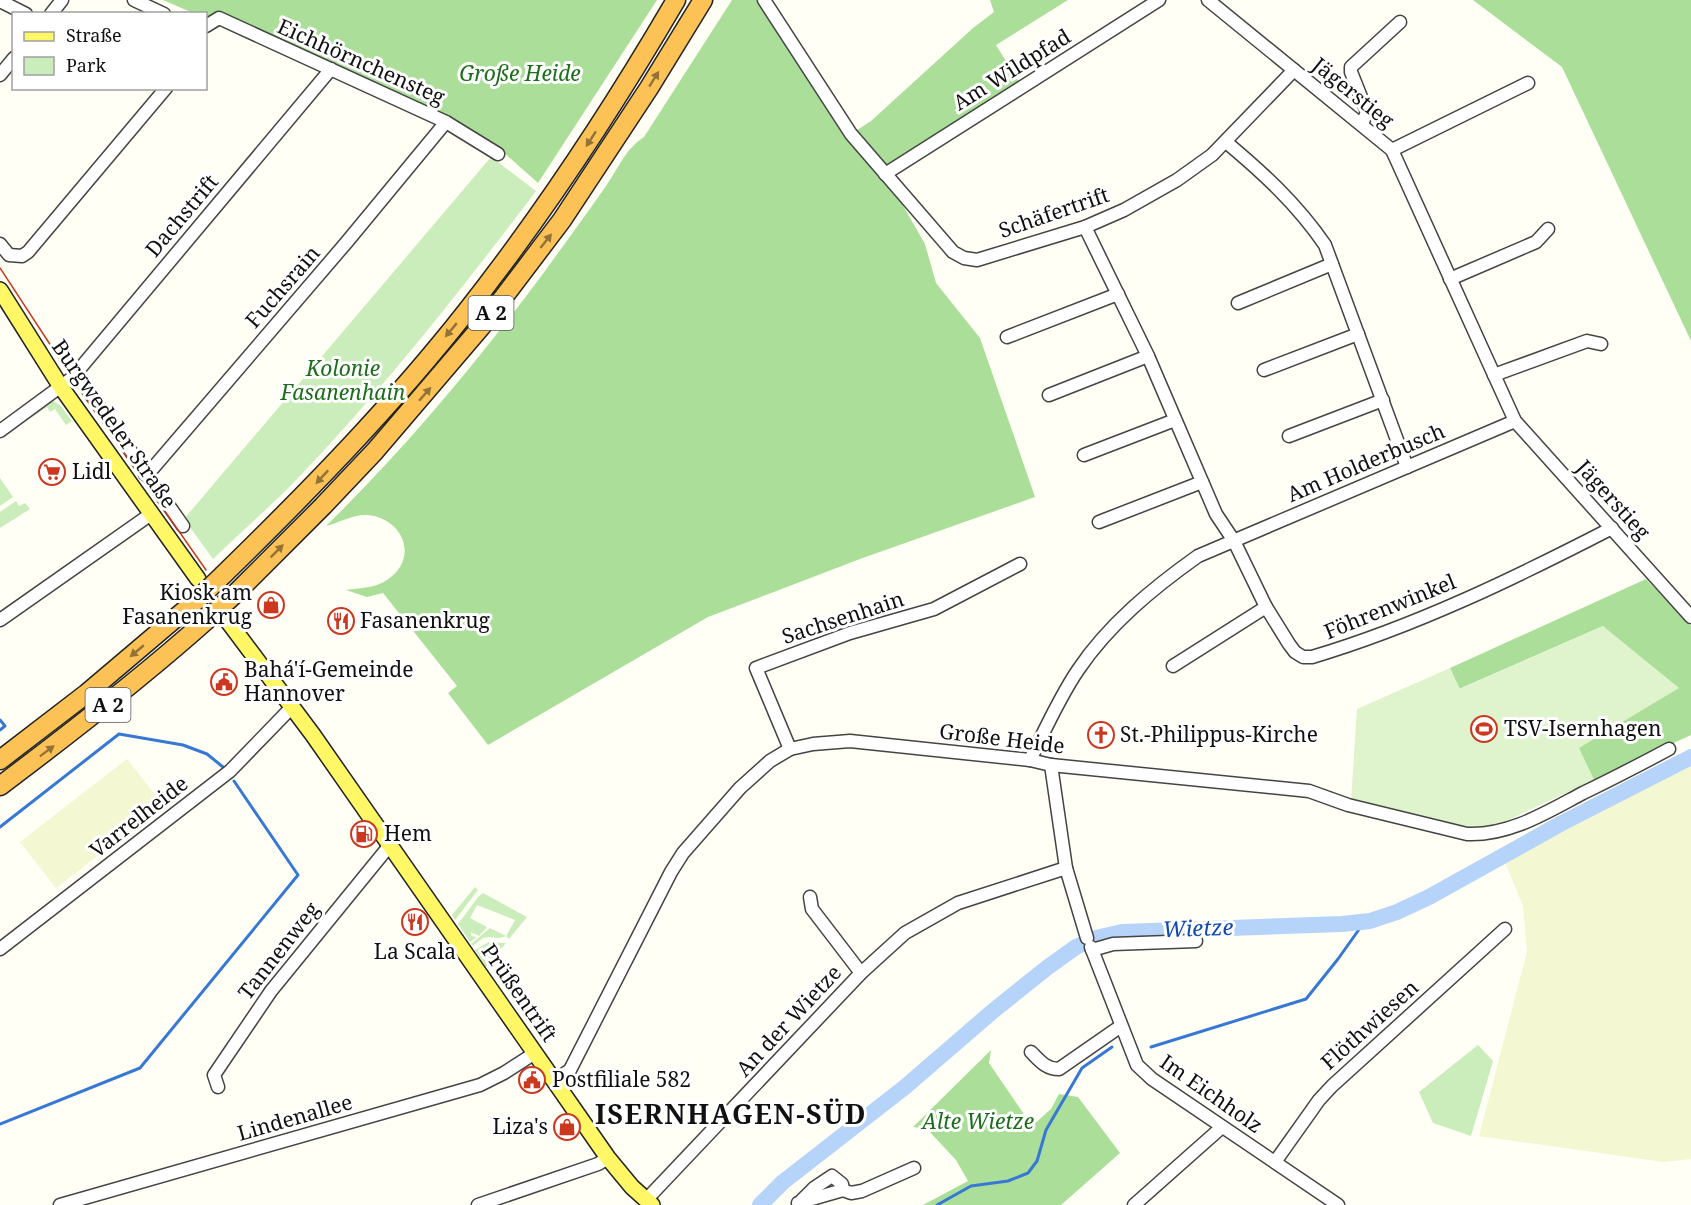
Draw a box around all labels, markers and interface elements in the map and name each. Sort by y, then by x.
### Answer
legend [12,12,207,90]
street label: Eichhörnchensteg [273,12,450,111]
street label: Am Wildpfad [947,22,1076,116]
text: Straße [66,23,122,47]
street label: Jägerstieg [1306,50,1401,134]
text: Park [66,53,106,77]
park label: Große Heide [459,59,581,87]
one-way arrow [649,71,660,87]
one-way arrow [585,131,596,147]
street label: Dachstrift [139,168,224,262]
street label: Schäfertrift [995,180,1113,244]
one-way arrow [540,234,552,249]
street label: Fuchsrain [239,239,326,333]
road number: A 2 [468,296,514,330]
one-way arrow [444,322,457,338]
street label: Burgwedeler Straße [46,334,184,513]
park label: Kolonie Fasanenhain [280,354,406,406]
one-way arrow [418,387,431,402]
street label: Am Holderbusch [1282,416,1449,508]
street label: Jägerstieg [1570,453,1657,546]
supermarket icon: Lidl [37,457,67,487]
place label: Lidl [72,457,112,485]
one-way arrow [316,469,329,484]
one-way arrow [270,545,284,559]
street label: Föhrenwinkel [1320,567,1460,645]
place label: Kiosk am Fasanenkrug [122,578,253,630]
street label: Sachsenhain [778,584,907,650]
shop icon: Kiosk am Fasanenkrug [256,590,286,620]
restaurant icon: Fasanenkrug [326,606,356,636]
place label: Fasanenkrug [360,606,491,634]
one-way arrow [130,644,145,657]
place label: Bahá'í-Gemeinde Hannover [244,655,413,707]
public building icon: Bahá'í-Gemeinde Hannover [209,667,239,697]
road number: A 2 [86,688,130,722]
sports icon: TSV-Isernhagen [1469,714,1499,744]
place label: TSV-Isernhagen [1504,714,1662,742]
street label: Große Heide [938,716,1066,760]
church icon: St.-Philippus-Kirche [1086,720,1116,750]
place label: St.-Philippus-Kirche [1120,720,1318,748]
one-way arrow [38,745,54,757]
street label: Varrelheide [83,769,193,863]
fuel station icon: Hem [349,819,379,849]
place label: Hem [384,819,432,847]
street label: Tannenweg [231,895,326,1005]
restaurant icon: La Scala [400,907,430,937]
water label: Wietze [1162,911,1234,943]
place label: La Scala [374,937,456,965]
street label: Prüßentrift [476,938,564,1047]
street label: An der Wietze [729,959,847,1082]
street label: Flöthwiesen [1315,973,1424,1075]
street label: Im Eichholz [1155,1048,1268,1139]
public building icon: Postfiliale 582 [517,1065,547,1095]
place label: Postfiliale 582 [552,1065,691,1093]
street label: Lindenallee [234,1087,355,1147]
district label: ISERNHAGEN-SÜD [595,1095,867,1132]
park label: Alte Wietze [920,1107,1034,1135]
place label: Liza's [492,1112,548,1140]
shop icon: Liza's [552,1112,582,1142]

